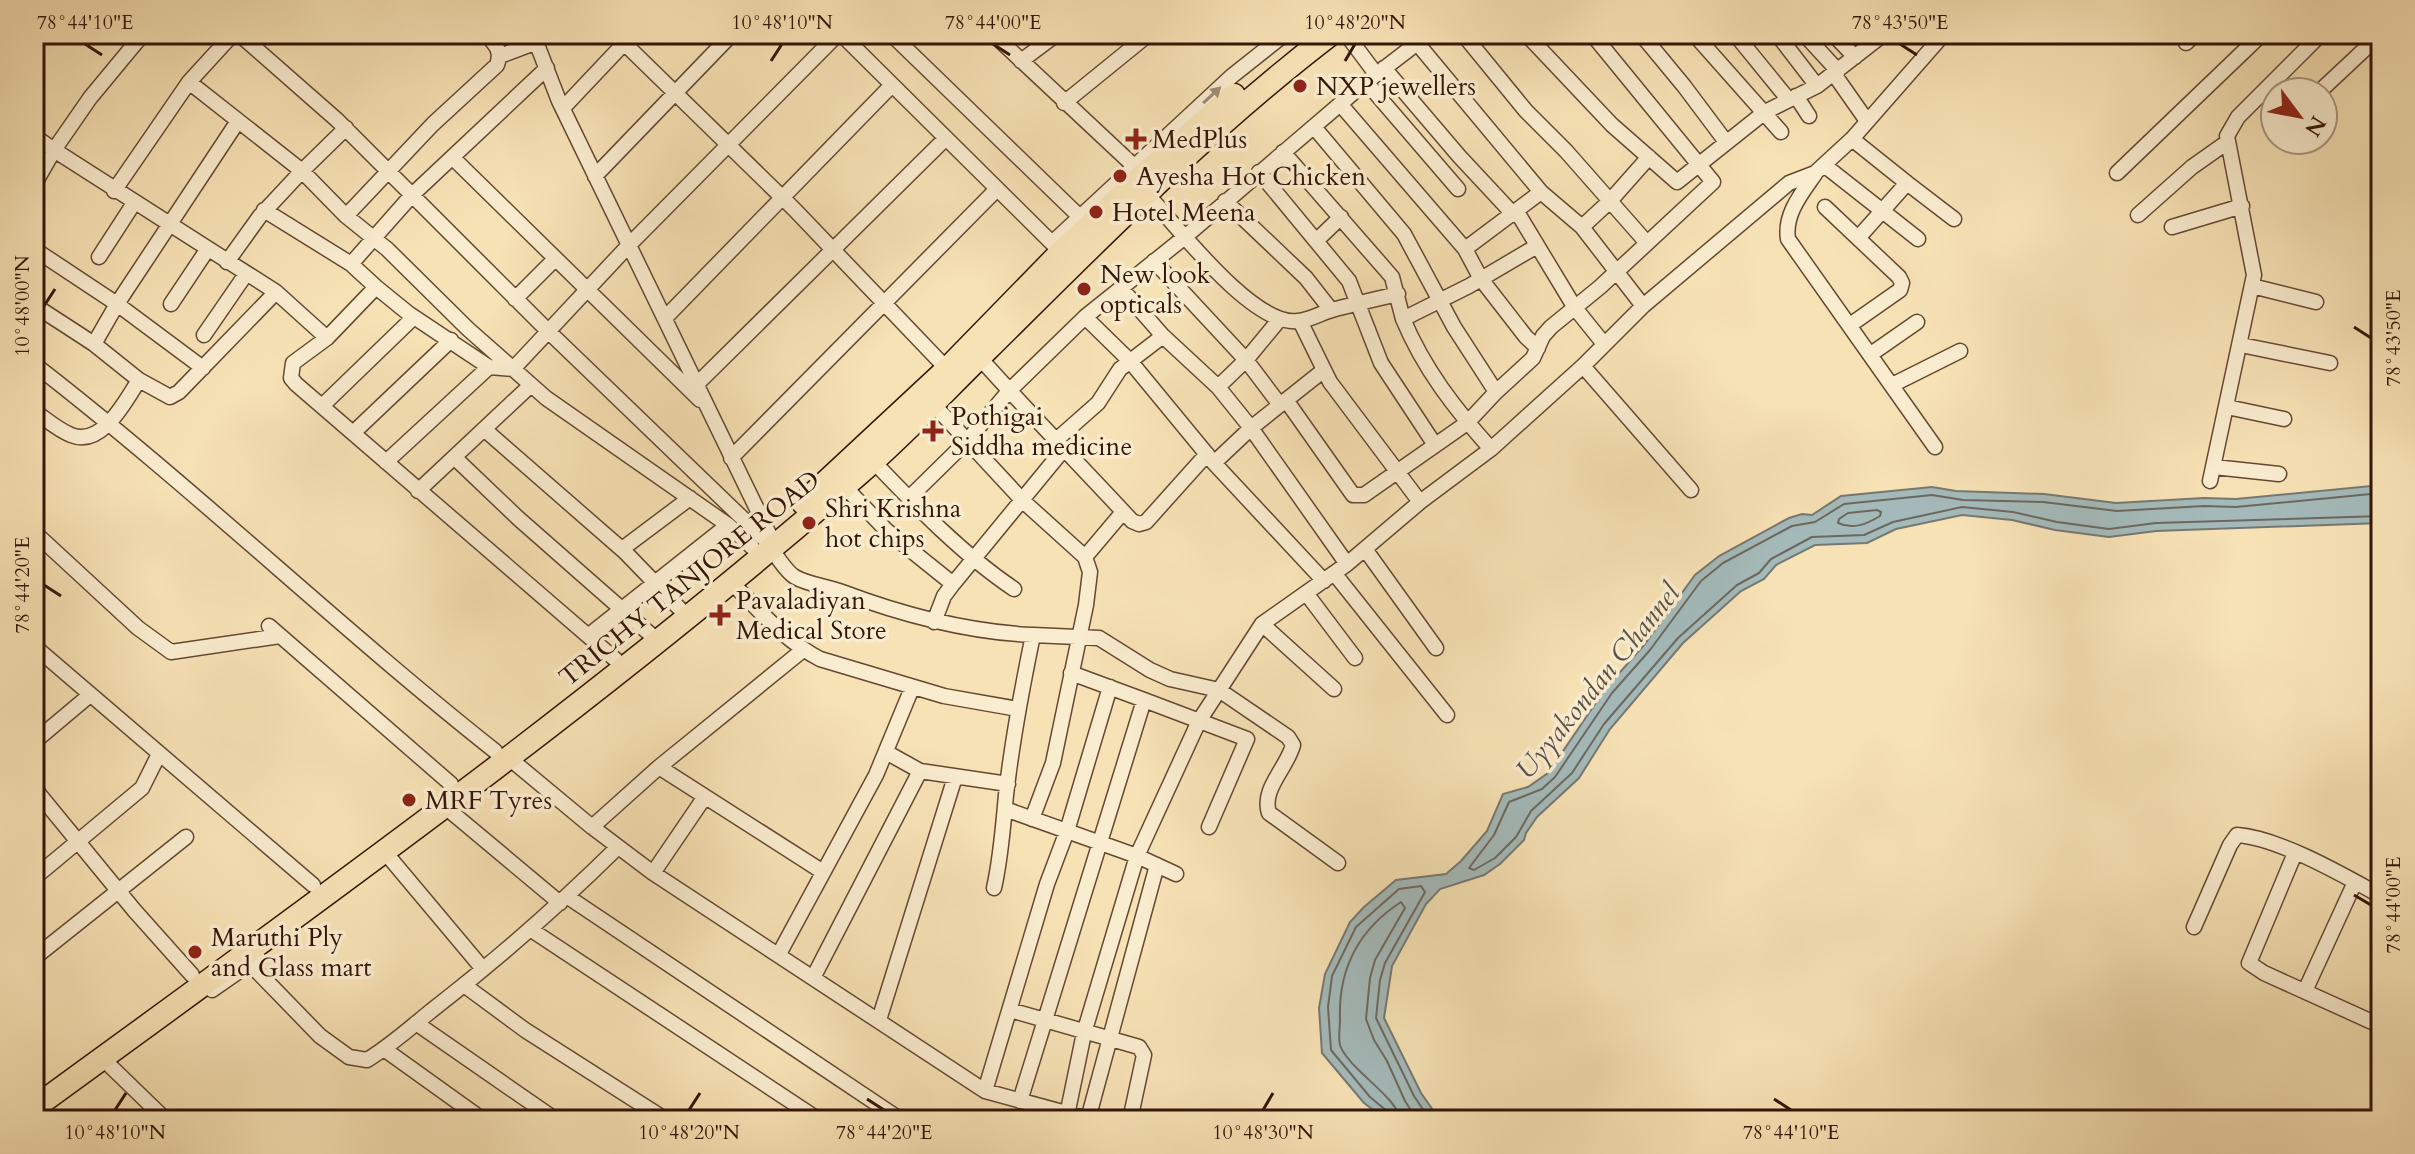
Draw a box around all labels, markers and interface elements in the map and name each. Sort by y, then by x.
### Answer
text: 78°44'10"E [37,9,133,36]
text: 10°48'10"N [731,9,833,36]
text: 78°44'00"E [945,9,1041,36]
text: 10°48'20"N [1304,9,1406,36]
text: 78°43'50"E [1852,9,1948,36]
place label: NXP jewellers [1316,69,1476,104]
north arrow [2259,76,2339,156]
marker: NXP jewellers [1291,77,1309,95]
one-way arrow [1202,87,1221,105]
text: N [2297,110,2333,142]
place label: MedPlus [1152,122,1247,157]
marker: MedPlus [1127,130,1145,148]
place label: Ayesha Hot Chicken [1136,159,1366,194]
marker: Ayesha Hot Chicken [1111,167,1129,185]
place label: Hotel Meena [1112,195,1256,230]
marker: Hotel Meena [1087,203,1105,221]
text: 10°48'00"N [9,255,36,357]
place label: New look opticals [1100,257,1211,322]
marker: New look opticals [1075,280,1093,298]
text: 78°43'50"E [2380,290,2407,386]
place label: Pothigai Siddha medicine [951,399,1132,464]
marker: Pothigai Siddha medicine [922,420,944,442]
street label: TRICHY TANJORE ROAD [552,462,827,695]
place label: Shri Krishna hot chips [825,491,961,556]
marker: Shri Krishna hot chips [800,514,818,532]
text: 78°44'20"E [9,537,36,633]
water label: Uyyakondan Channel [1507,574,1690,788]
place label: Pavaladiyan Medical Store [736,583,887,648]
marker: Pavaladiyan Medical Store [711,606,729,624]
place label: MRF Tyres [425,783,552,818]
marker: MRF Tyres [400,791,418,809]
text: 78°44'00"E [2380,857,2407,953]
place label: Maruthi Ply and Glass mart [211,920,372,985]
marker: Maruthi Ply and Glass mart [186,943,204,961]
text: 10°48'10"N [64,1119,166,1146]
text: 10°48'20"N [638,1119,740,1146]
text: 78°44'20"E [836,1119,932,1146]
text: 10°48'30"N [1212,1119,1314,1146]
text: 78°44'10"E [1743,1119,1839,1146]

